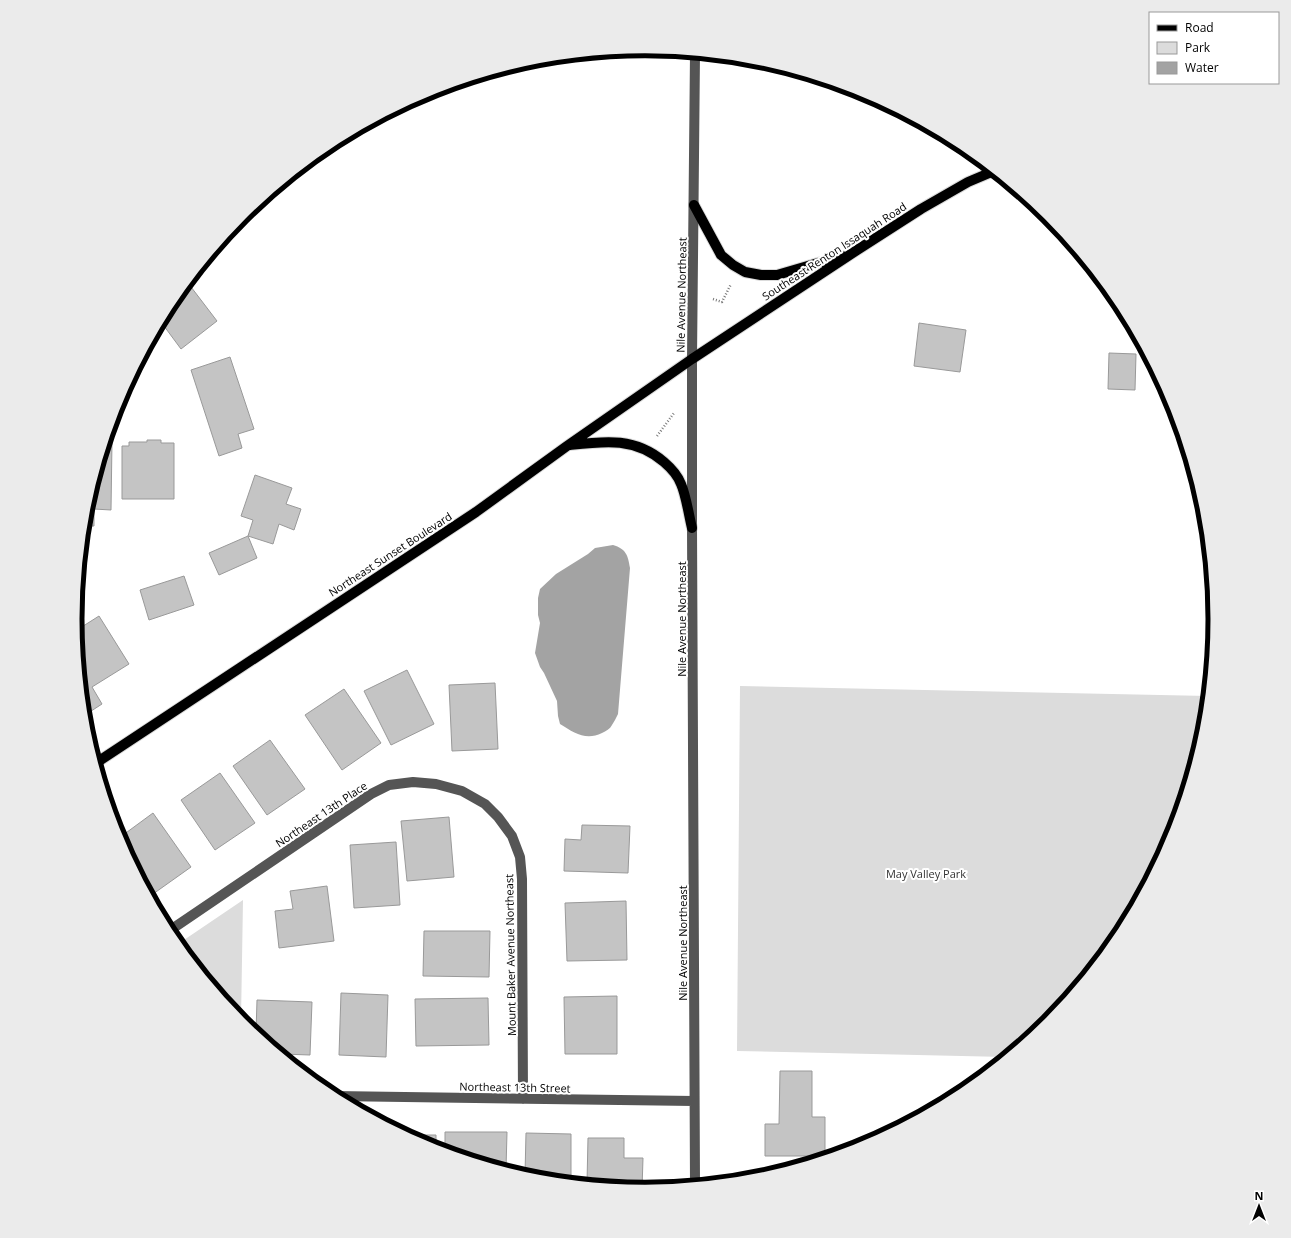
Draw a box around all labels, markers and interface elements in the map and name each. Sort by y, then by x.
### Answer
legend [1149,12,1279,84]
text: Road [1185,19,1214,36]
text: Park [1185,39,1211,56]
text: Water [1185,59,1219,76]
street label: Southeast Renton Issaquah Road [759,199,909,303]
street label: Nile Avenue Northeast [672,237,690,353]
street label: Northeast Sunset Boulevard [325,508,455,600]
street label: Nile Avenue Northeast [674,561,689,677]
street label: Northeast 13th Place [272,778,370,850]
park label: May Valley Park [886,866,966,881]
street label: Mount Baker Avenue Northeast [501,874,519,1036]
street label: Nile Avenue Northeast [675,885,690,1001]
street label: Northeast 13th Street [459,1079,571,1095]
north arrow [1239,1186,1279,1226]
text: N [1255,1188,1263,1203]

